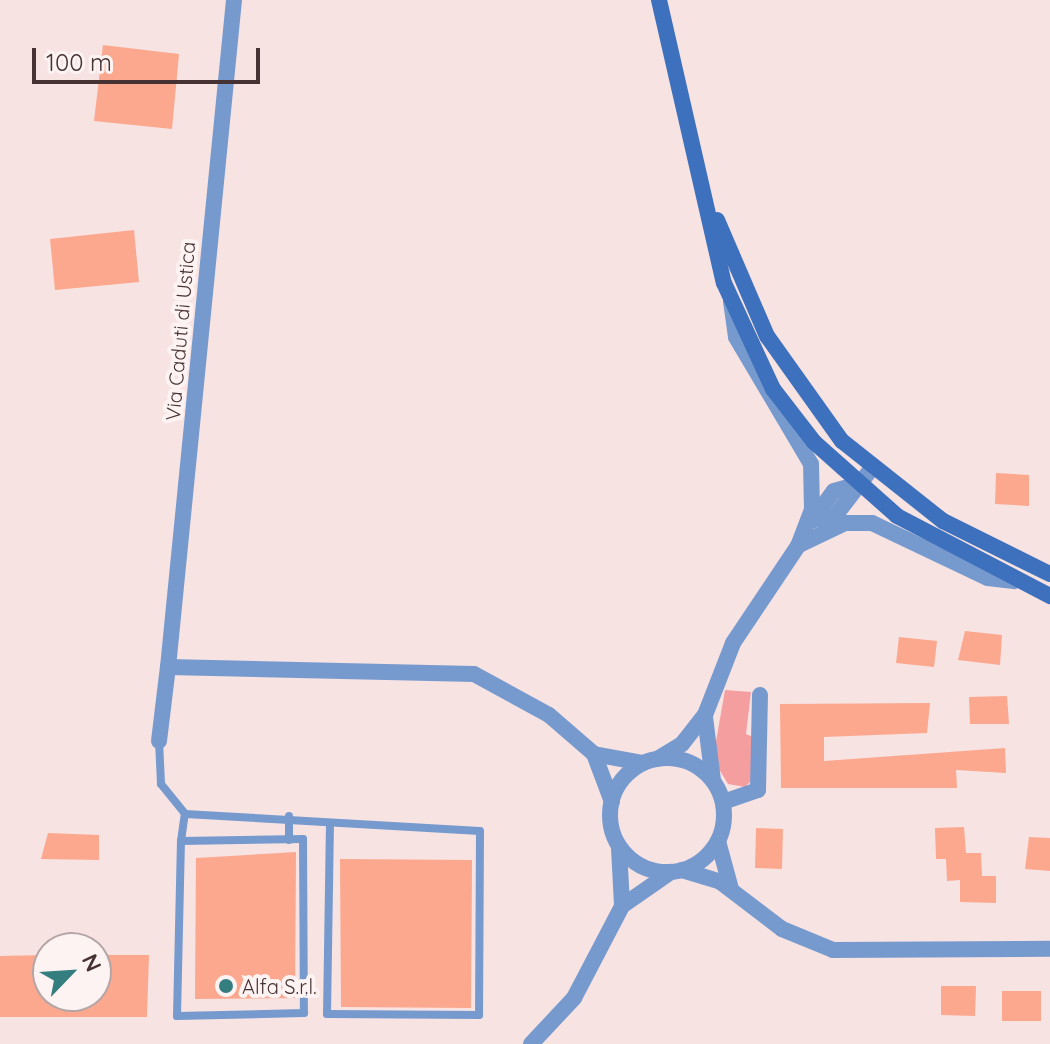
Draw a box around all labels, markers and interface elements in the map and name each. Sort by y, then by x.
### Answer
scale bar [36,32,264,82]
text: 100 m [46,47,112,77]
street label: Via Caduti di Ustica [160,240,200,422]
north arrow [32,932,112,1012]
text: N [76,949,108,976]
place label: Alfa S.r.l. [242,974,317,998]
marker: Alfa S.r.l. [217,977,235,995]

